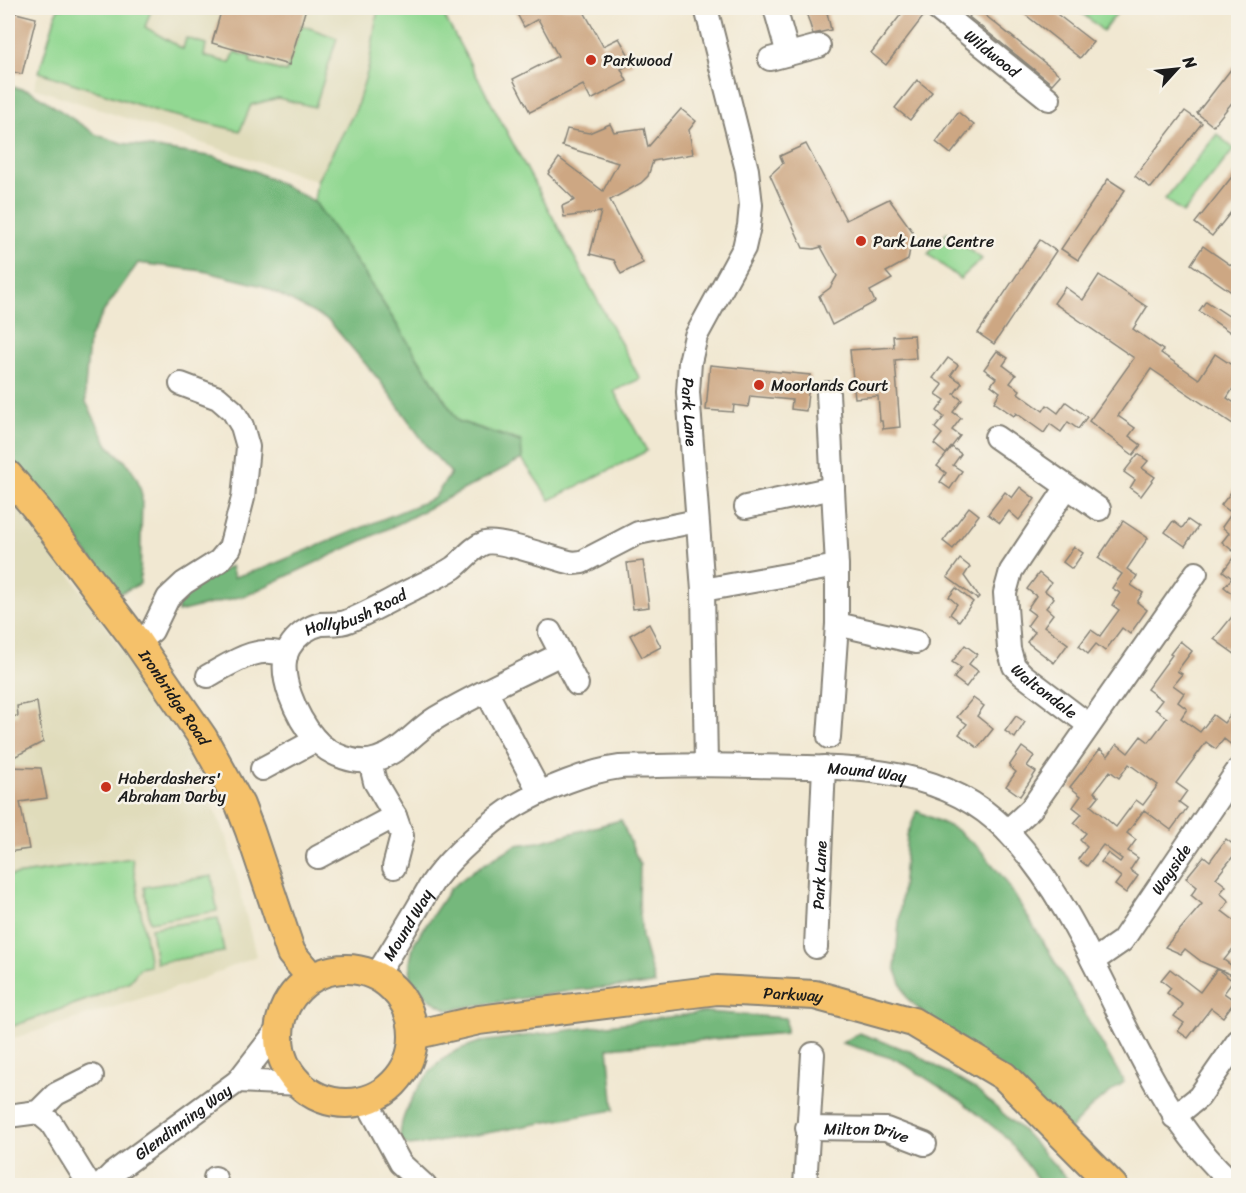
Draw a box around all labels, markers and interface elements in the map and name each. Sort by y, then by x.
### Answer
street label: Wildwood [957,22,1028,86]
north arrow [1147,39,1207,99]
place label: Parkwood [603,46,673,75]
text: N [1174,50,1206,75]
marker: Parkwood [584,53,598,67]
place label: Park Lane Centre [873,227,994,256]
marker: Park Lane Centre [854,234,868,248]
place label: Moorlands Court [771,371,888,400]
street label: Park Lane [673,377,706,448]
marker: Moorlands Court [752,378,766,392]
street label: Hollybush Road [299,580,413,644]
street label: Ironbridge Road [130,642,219,752]
street label: Waltondale [1004,656,1084,727]
street label: Mound Way [827,754,910,792]
place label: Haberdashers' Abraham Darby [117,764,226,811]
marker: Haberdashers' Abraham Darby [99,780,113,794]
street label: Wayside [1143,838,1199,901]
street label: Park Lane [804,840,836,910]
street label: Mound Way [375,883,441,967]
street label: Parkway [762,978,828,1012]
street label: Glendinning Way [128,1076,239,1168]
street label: Milton Drive [824,1114,914,1152]

